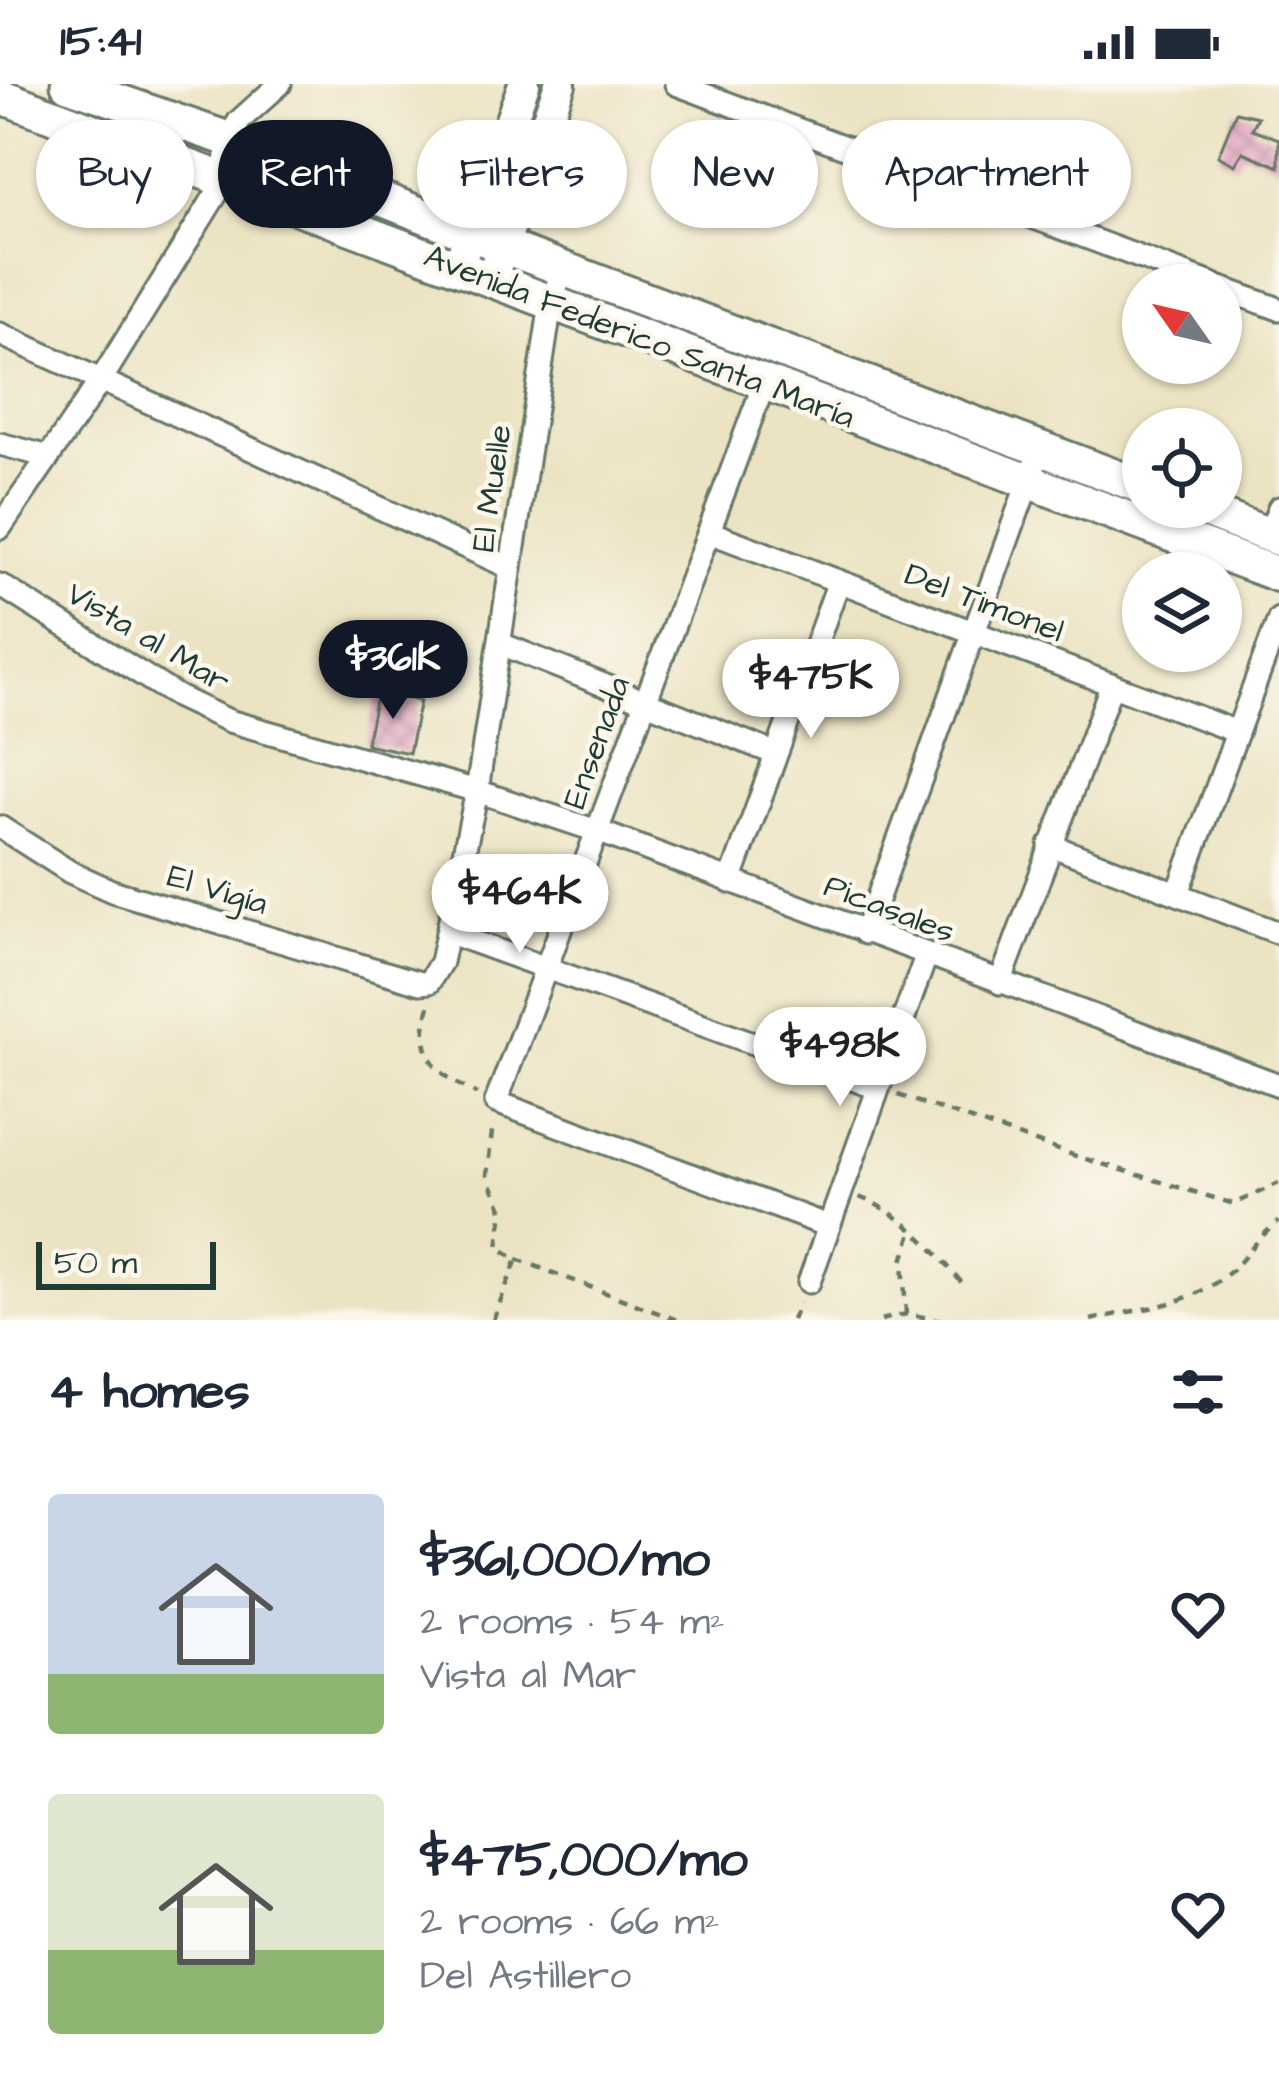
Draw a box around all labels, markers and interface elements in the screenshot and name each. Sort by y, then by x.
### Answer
text: 15:41 [60,11,142,73]
chip: Buy [36,120,194,228]
chip: Rent [218,120,393,228]
chip: Filters [417,120,627,228]
chip: New [651,120,818,228]
chip: Apartment [842,120,1131,228]
street label: Avenida Federico Santa María [417,233,861,440]
north arrow [1122,264,1242,384]
map controls [1122,264,1242,672]
button: locate [1122,408,1242,528]
street label: El Muelle [460,422,524,555]
street label: Del Timonel [898,551,1070,654]
button: layers [1122,552,1242,672]
street label: Vista al Mar [58,571,238,705]
pin: $361K [309,620,477,722]
text: $361K [346,632,440,686]
pin: $475K [727,639,895,741]
text: $475K [749,651,873,705]
street label: Ensenada [552,670,642,815]
street label: El Vigía [161,853,273,929]
pin: $464K [436,854,604,956]
street label: Picasales [817,863,961,955]
text: $464K [459,866,581,920]
pin: $498K [756,1007,924,1109]
text: $498K [780,1019,900,1073]
scale bar [36,1236,216,1289]
text: 50 m [54,1240,137,1286]
text: 4 homes [48,1357,250,1428]
icon: filters [1165,1359,1231,1425]
text: $361,000/mo [420,1525,710,1596]
icon: home [144,1542,288,1686]
icon: heart [1165,1581,1231,1647]
text: 2 rooms · 54 m² [420,1596,725,1650]
text: Vista al Mar [420,1650,636,1704]
text: $475,000/mo [420,1825,748,1896]
icon: home [144,1842,288,1986]
icon: heart [1165,1881,1231,1947]
text: 2 rooms · 66 m² [420,1896,719,1950]
text: Del Astillero [420,1950,631,2004]

